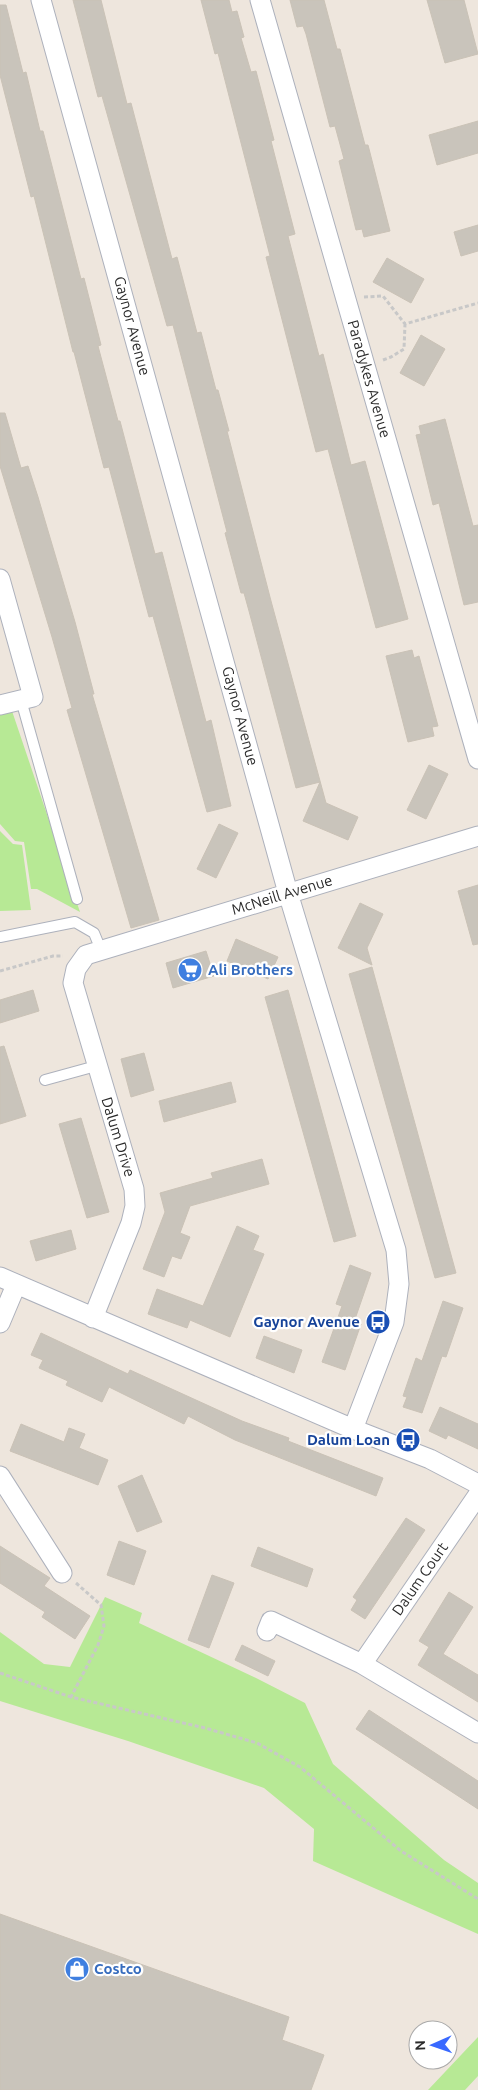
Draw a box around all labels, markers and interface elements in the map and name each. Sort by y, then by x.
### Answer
street label: Gaynor Avenue [111,274,154,377]
street label: Paradykes Avenue [344,318,394,440]
street label: Gaynor Avenue [219,664,262,767]
street label: McNeill Avenue [229,871,334,918]
supermarket icon: Ali Brothers [177,957,203,983]
place label: Ali Brothers [208,961,293,978]
street label: Dalum Drive [98,1095,139,1179]
bus stop icon: Gaynor Avenue [365,1309,391,1335]
place label: Gaynor Avenue [253,1313,360,1330]
bus stop icon: Dalum Loan [395,1427,421,1453]
place label: Dalum Loan [307,1431,390,1448]
street label: Dalum Court [388,1539,451,1619]
shop icon: Costco [64,1956,90,1982]
place label: Costco [94,1960,142,1977]
north arrow [408,2020,458,2070]
text: N [412,2040,428,2051]

